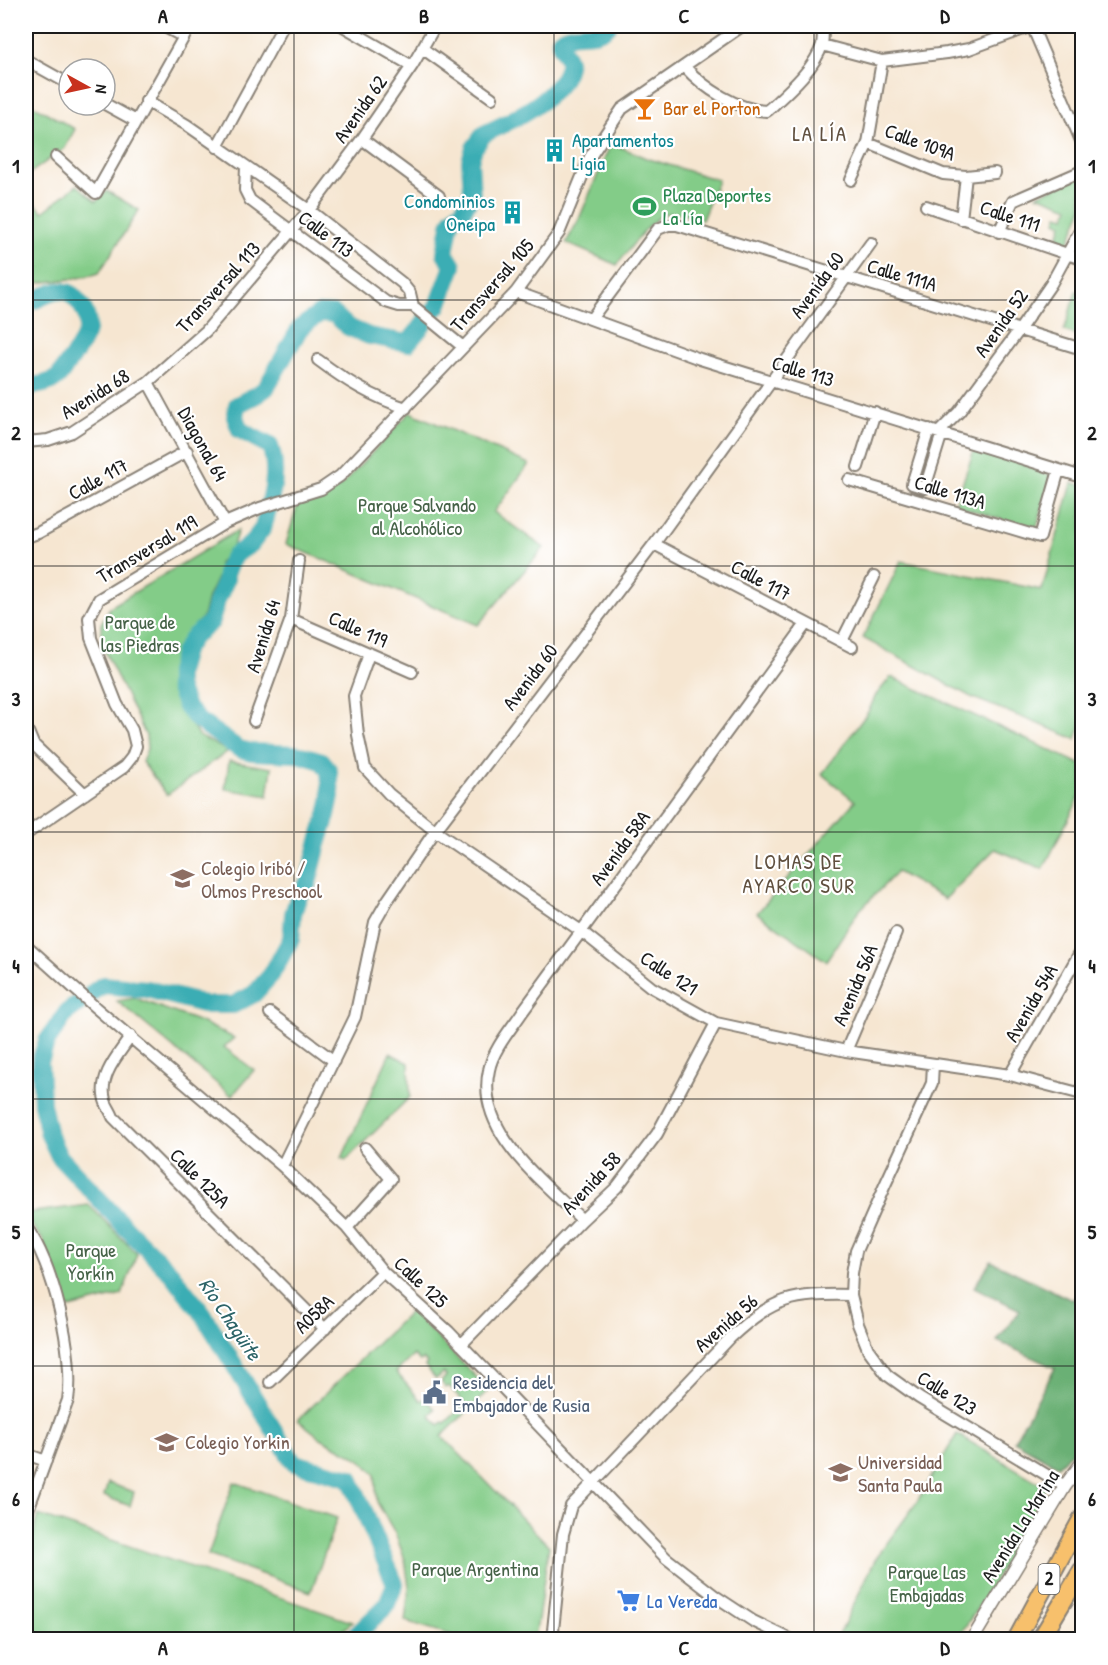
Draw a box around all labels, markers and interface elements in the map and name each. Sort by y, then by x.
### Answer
text: A [158,2,168,29]
text: B [419,2,429,29]
text: C [679,2,690,29]
text: D [940,2,950,29]
north arrow [57,57,117,117]
street label: Avenida 62 [326,69,393,148]
text: N [90,83,113,95]
place label: Bar el Porton [663,94,761,121]
bar icon: Bar el Porton [632,95,658,121]
street label: Calle 109A [881,116,959,167]
district label: LA LÍA [793,119,847,148]
place label: Apartamentos Ligia [572,126,674,176]
building icon: Apartamentos Ligia [541,138,567,164]
text: 1 [12,152,20,179]
text: 1 [1088,152,1096,179]
place label: Plaza Deportes La Lía [663,181,771,231]
place label: Condominios Oneipa [404,187,495,237]
sports icon: Plaza Deportes La Lía [632,193,658,219]
street label: Calle 111 [977,193,1044,238]
building icon: Condominios Oneipa [500,199,526,225]
street label: Calle 113 [293,204,360,263]
street label: Transversal 105 [444,232,540,337]
street label: Transversal 113 [169,235,266,338]
street label: Avenida 60 [783,246,850,324]
street label: Calle 111A [864,252,940,297]
street label: Avenida 52 [967,283,1034,362]
street label: Calle 113 [769,348,837,393]
street label: Avenida 68 [55,362,134,425]
street label: Diagonal 64 [172,402,235,486]
text: 2 [11,419,21,446]
text: 2 [1087,419,1097,446]
street label: Calle 117 [63,451,133,506]
street label: Calle 113A [911,468,989,515]
park label: Parque Salvando al Alcohólico [358,491,476,541]
street label: Transversal 119 [92,508,202,589]
street label: Calle 117 [726,553,796,607]
street label: Avenida 64 [239,596,286,676]
street label: Calle 119 [324,604,392,653]
park label: Parque de las Piedras [101,608,180,658]
street label: Avenida 60 [496,638,563,715]
text: 3 [12,685,21,712]
text: 3 [1088,685,1097,712]
street label: Avenida 58A [583,805,656,891]
district label: LOMAS DE AYARCO SUR [742,847,856,900]
place label: Colegio Iribó / Olmos Preschool [201,854,323,904]
school or university icon: Colegio Iribó / Olmos Preschool [170,866,196,892]
street label: Avenida 56A [825,940,884,1030]
street label: Calle 121 [635,944,703,1001]
text: 4 [12,952,20,979]
text: 4 [1088,952,1096,979]
street label: Avenida 54A [998,959,1064,1046]
street label: Calle 125A [164,1142,237,1214]
street label: Avenida 58 [555,1145,627,1220]
text: 5 [12,1218,21,1245]
text: 5 [1088,1218,1097,1245]
park label: Parque Yorkín [66,1236,116,1286]
street label: Calle 125 [388,1250,455,1314]
water label: Río Chagüite [192,1272,270,1367]
street label: A058A [288,1288,340,1339]
street label: Avenida 56 [688,1288,763,1358]
street label: Calle 123 [912,1364,982,1421]
place label: Residencia del Embajador de Rusia [453,1368,590,1418]
public building icon: Residencia del Embajador de Rusia [422,1380,448,1406]
place label: Colegio Yorkin [185,1428,290,1455]
school or university icon: Colegio Yorkin [154,1429,180,1455]
place label: Universidad Santa Paula [858,1448,942,1498]
school or university icon: Universidad Santa Paula [827,1460,853,1486]
street label: Avenida La Marina [974,1464,1065,1587]
text: 6 [12,1485,20,1512]
text: 6 [1088,1485,1096,1512]
park label: Parque Argentina [412,1555,538,1582]
park label: Parque Las Embajadas [888,1558,966,1608]
road number: 2 [1038,1564,1060,1594]
place label: La Vereda [647,1587,718,1614]
supermarket icon: La Vereda [616,1588,642,1614]
text: A [158,1634,168,1661]
text: B [419,1634,429,1661]
text: C [679,1634,690,1661]
text: D [940,1634,950,1661]

